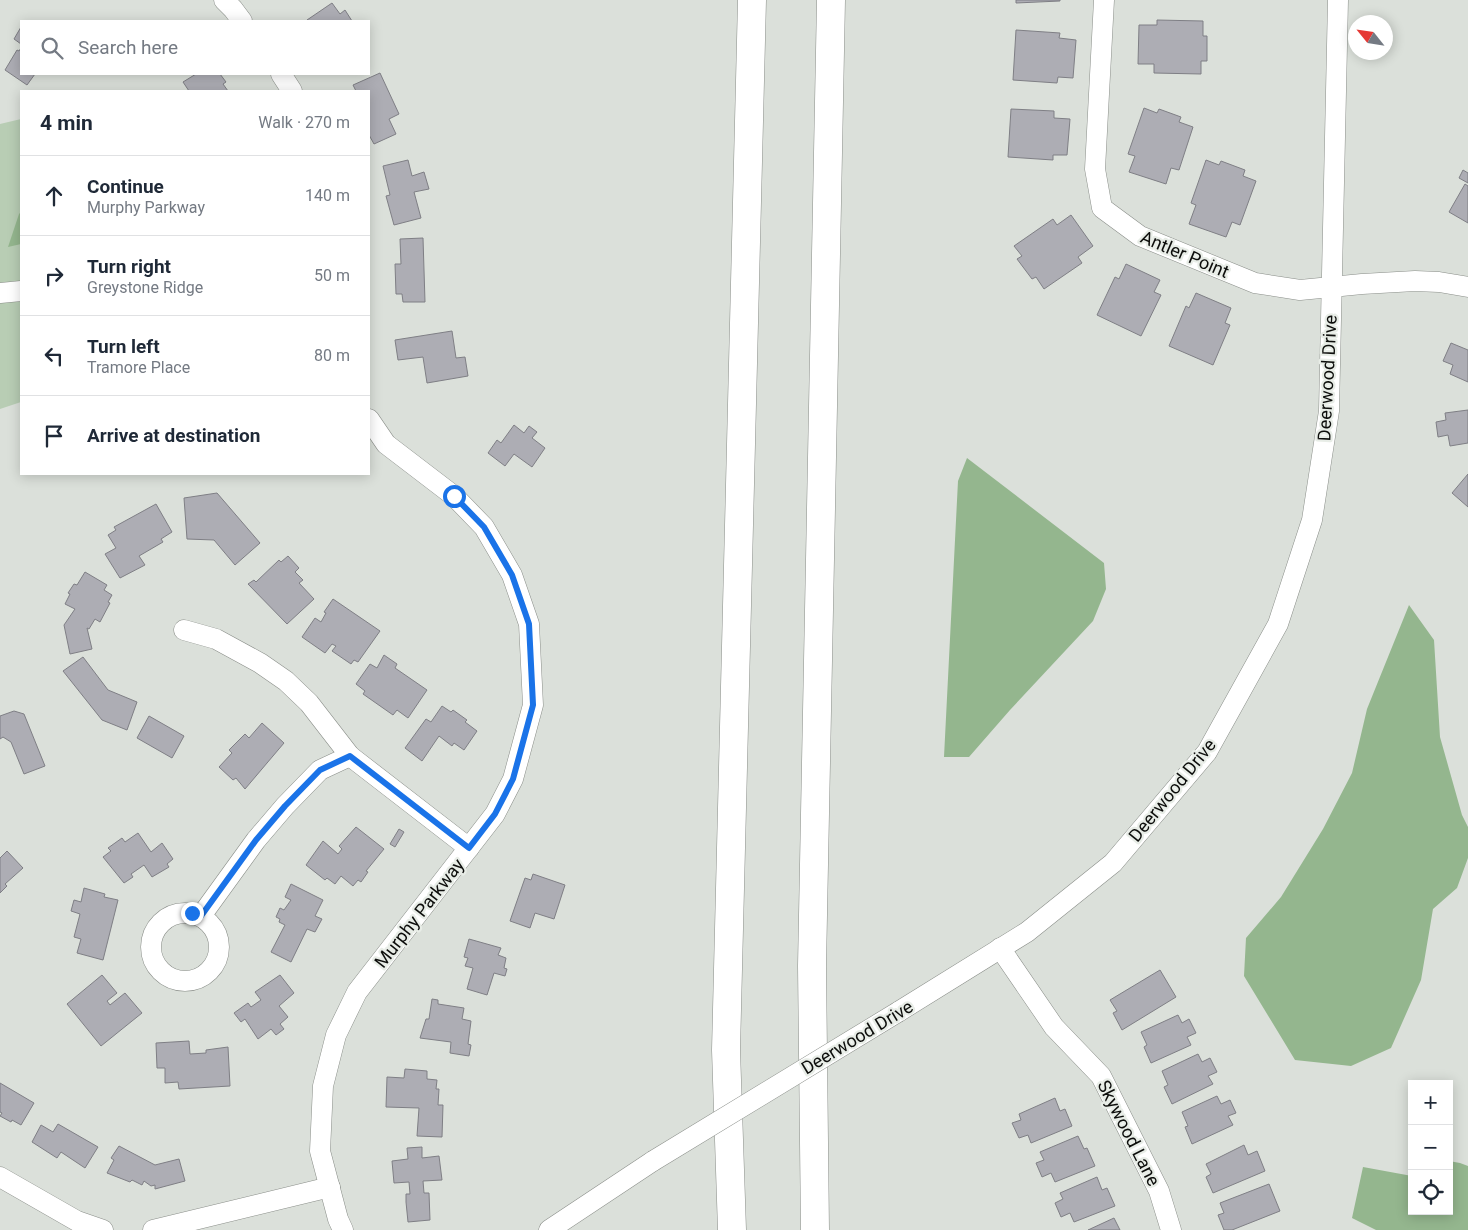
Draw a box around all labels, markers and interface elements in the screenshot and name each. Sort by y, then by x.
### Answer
north arrow [1348,15,1393,60]
search box [20,20,370,75]
icon: search [38,34,66,62]
text: Search here [78,36,178,59]
text: 4 min [40,111,93,135]
text: Walk · 270 m [258,113,350,132]
text: Continue [87,175,164,198]
icon: ahead [40,182,68,210]
text: 140 m [305,186,350,205]
text: Murphy Parkway [87,198,205,217]
street label: Antler Point [1138,226,1232,282]
text: Turn right [87,255,171,278]
icon: right [40,262,68,290]
text: 50 m [314,266,350,285]
text: Greystone Ridge [87,278,203,297]
street label: Deerwood Drive [1313,314,1341,442]
text: Turn left [87,335,160,358]
icon: left [40,342,68,370]
text: 80 m [314,346,350,365]
text: Tramore Place [87,358,190,377]
icon: arrive [40,422,68,450]
text: Arrive at destination [87,424,260,447]
route start [443,485,466,508]
street label: Deerwood Drive [1124,734,1220,846]
street label: Murphy Parkway [370,854,468,972]
route end [181,902,204,925]
street label: Deerwood Drive [797,995,917,1079]
street label: Skywood Lane [1093,1077,1165,1189]
map controls [1408,1080,1453,1215]
button: + [1408,1080,1453,1125]
button: − [1408,1125,1453,1170]
button: locate [1408,1170,1453,1215]

